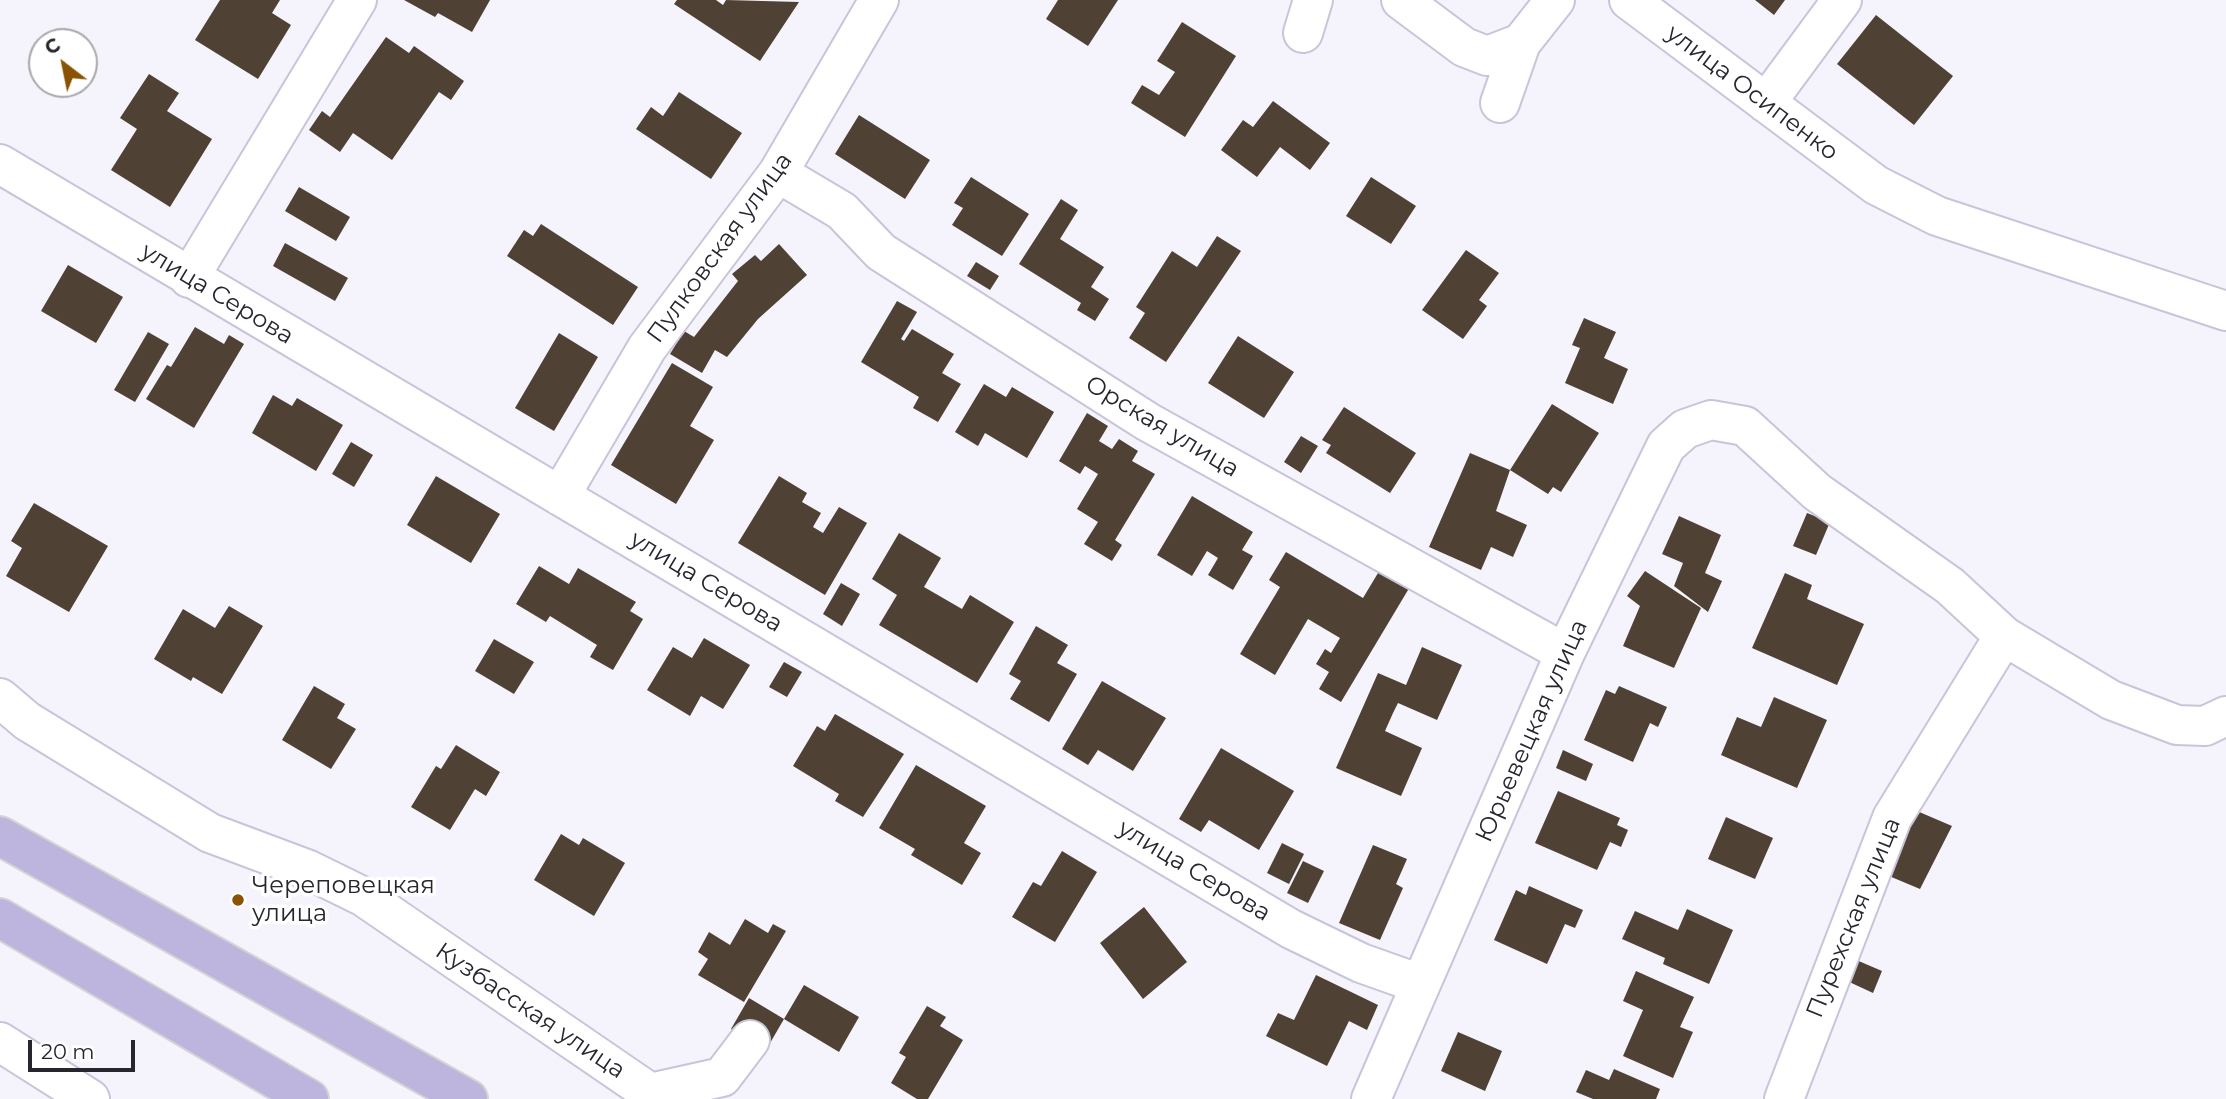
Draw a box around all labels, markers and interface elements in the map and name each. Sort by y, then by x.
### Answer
street label: улица Осипенко [1660,19,1844,167]
north arrow [28,28,98,98]
text: С [41,33,65,60]
street label: Пулковская улица [641,147,799,349]
street label: улица Серова [135,237,299,351]
street label: Орская улица [1080,370,1244,484]
street label: улица Серова [624,525,788,639]
street label: Юрьевецкая улица [1470,615,1594,847]
street label: улица Серова [1112,814,1276,928]
street label: Пурехская улица [1801,814,1907,1022]
place label: Череповецкая улица [252,872,435,928]
marker: Череповецкая улица [230,892,246,908]
street label: Кузбасская улица [430,937,630,1085]
scale bar [32,1026,138,1070]
text: 20 m [41,1039,95,1064]

